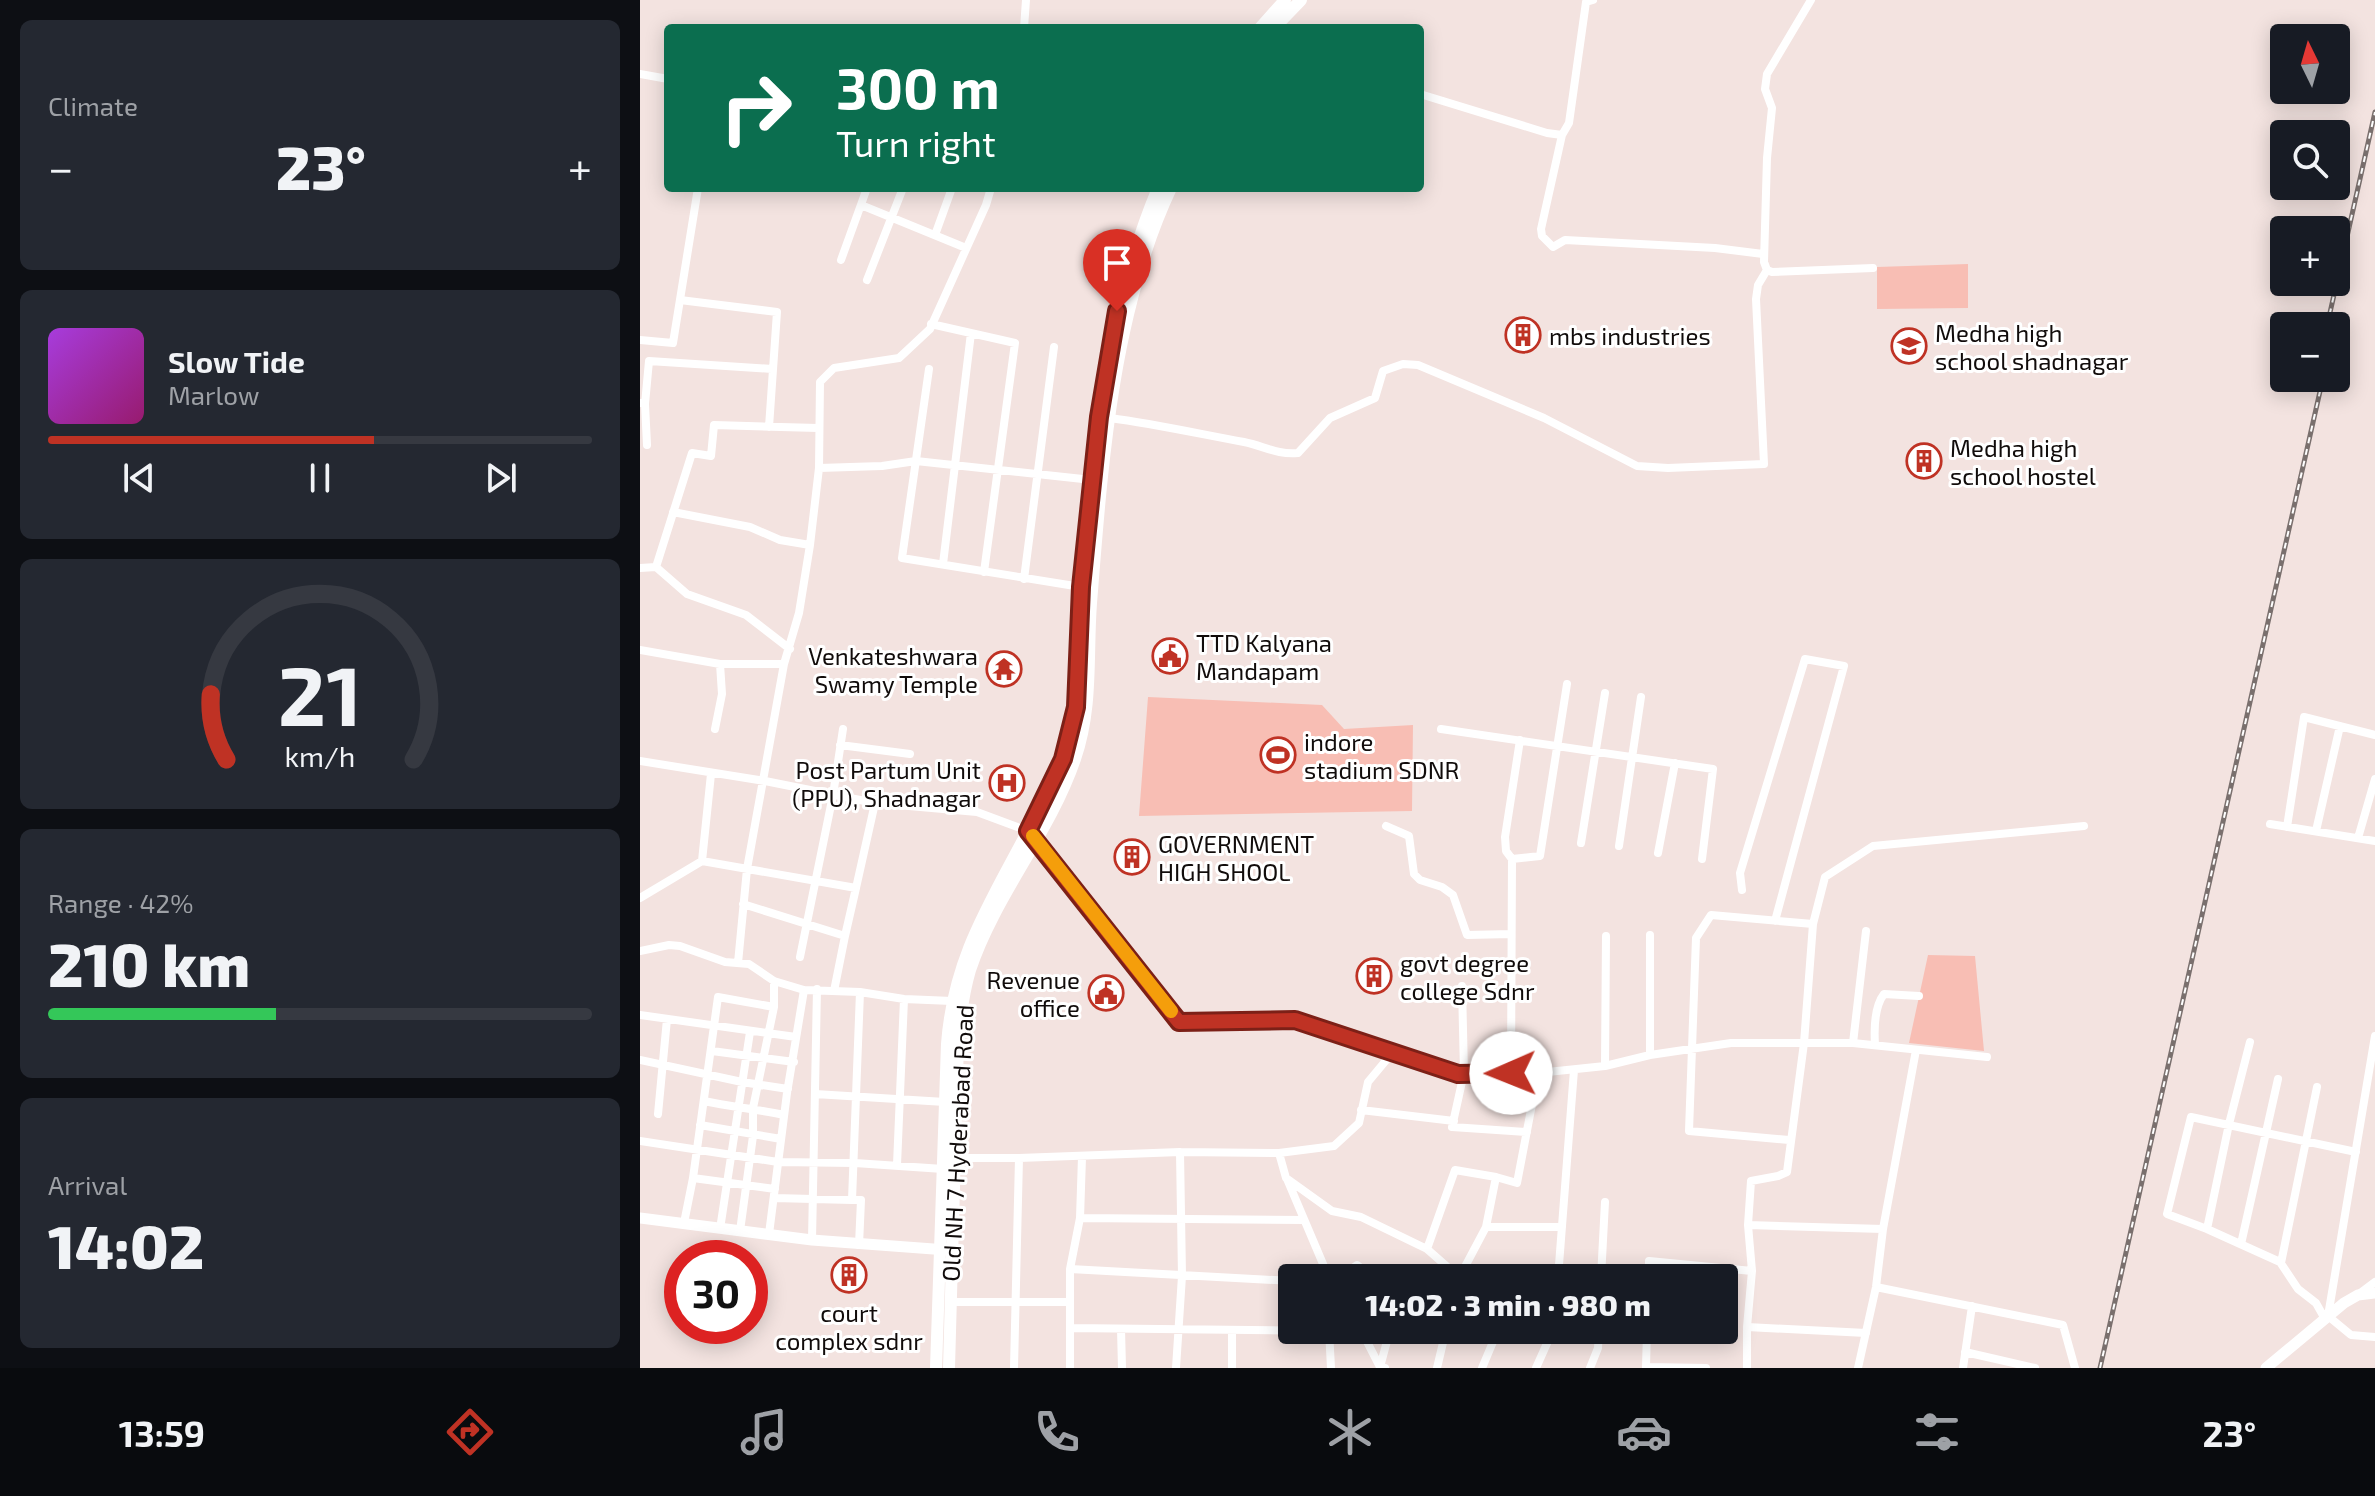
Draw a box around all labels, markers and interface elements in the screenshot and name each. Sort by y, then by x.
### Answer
north arrow [2270,24,2350,104]
map controls [2270,24,2350,392]
text: 300 m [836,53,1000,120]
icon: right [704,56,808,160]
text: Climate [48,90,138,121]
button: search [2270,120,2350,200]
text: Turn right [836,121,996,164]
text: 23° [276,130,366,202]
text: − [48,140,74,193]
text: + [568,140,592,193]
button: + [2270,216,2350,296]
pin [1083,229,1151,311]
icon: arrive [1095,241,1139,285]
button: − [2270,312,2350,392]
building icon: mbs industries [1504,316,1542,354]
place label: Medha high school shadnagar [1935,318,2129,375]
place label: mbs industries [1549,321,1711,350]
school or university icon: Medha high school shadnagar [1890,327,1928,365]
text: Slow Tide [168,343,305,379]
text: Marlow [168,379,259,410]
place label: Medha high school hostel [1950,433,2096,490]
building icon: Medha high school hostel [1905,442,1943,480]
icon: previous [117,456,161,500]
icon: pause [298,456,342,500]
icon: next [479,456,523,500]
place label: TTD Kalyana Mandapam [1196,628,1332,685]
public building icon: TTD Kalyana Mandapam [1151,637,1189,675]
place label: Venkateshwara Swamy Temple [808,641,978,698]
text: 21 [278,643,362,743]
temple icon: Venkateshwara Swamy Temple [985,650,1023,688]
place label: indore stadium SDNR [1304,727,1459,784]
sports icon: indore stadium SDNR [1259,736,1297,774]
text: km/h [285,738,355,773]
place label: Post Partum Unit (PPU), Shadnagar [792,755,981,812]
hospital icon: Post Partum Unit (PPU), Shadnagar [988,764,1026,802]
place label: GOVERNMENT HIGH SHOOL [1158,829,1314,886]
building icon: GOVERNMENT HIGH SHOOL [1113,838,1151,876]
text: Range · 42% [48,887,193,918]
text: 210 km [48,927,250,999]
place label: govt degree college Sdnr [1400,948,1535,1005]
building icon: govt degree college Sdnr [1355,957,1393,995]
place label: Revenue office [986,965,1080,1022]
public building icon: Revenue office [1087,974,1125,1012]
street label: Old NH 7 Hyderabad Road [935,1004,979,1282]
position arrow [1469,1031,1553,1115]
text: Arrival [48,1169,127,1200]
text: 14:02 [48,1209,204,1281]
speed limit sign: 30 [664,1240,768,1344]
building icon: court complex sdnr [830,1256,868,1294]
text: 14:02 · 3 min · 980 m [1365,1286,1651,1322]
place label: court complex sdnr [775,1298,923,1355]
icon: directions [442,1404,498,1460]
icon: music [736,1404,792,1460]
icon: phone [1029,1404,1085,1460]
icon: climate [1322,1404,1378,1460]
icon: car [1616,1404,1672,1460]
icon: filters [1909,1404,1965,1460]
text: 13:59 [119,1411,205,1454]
text: 23° [2203,1411,2256,1454]

